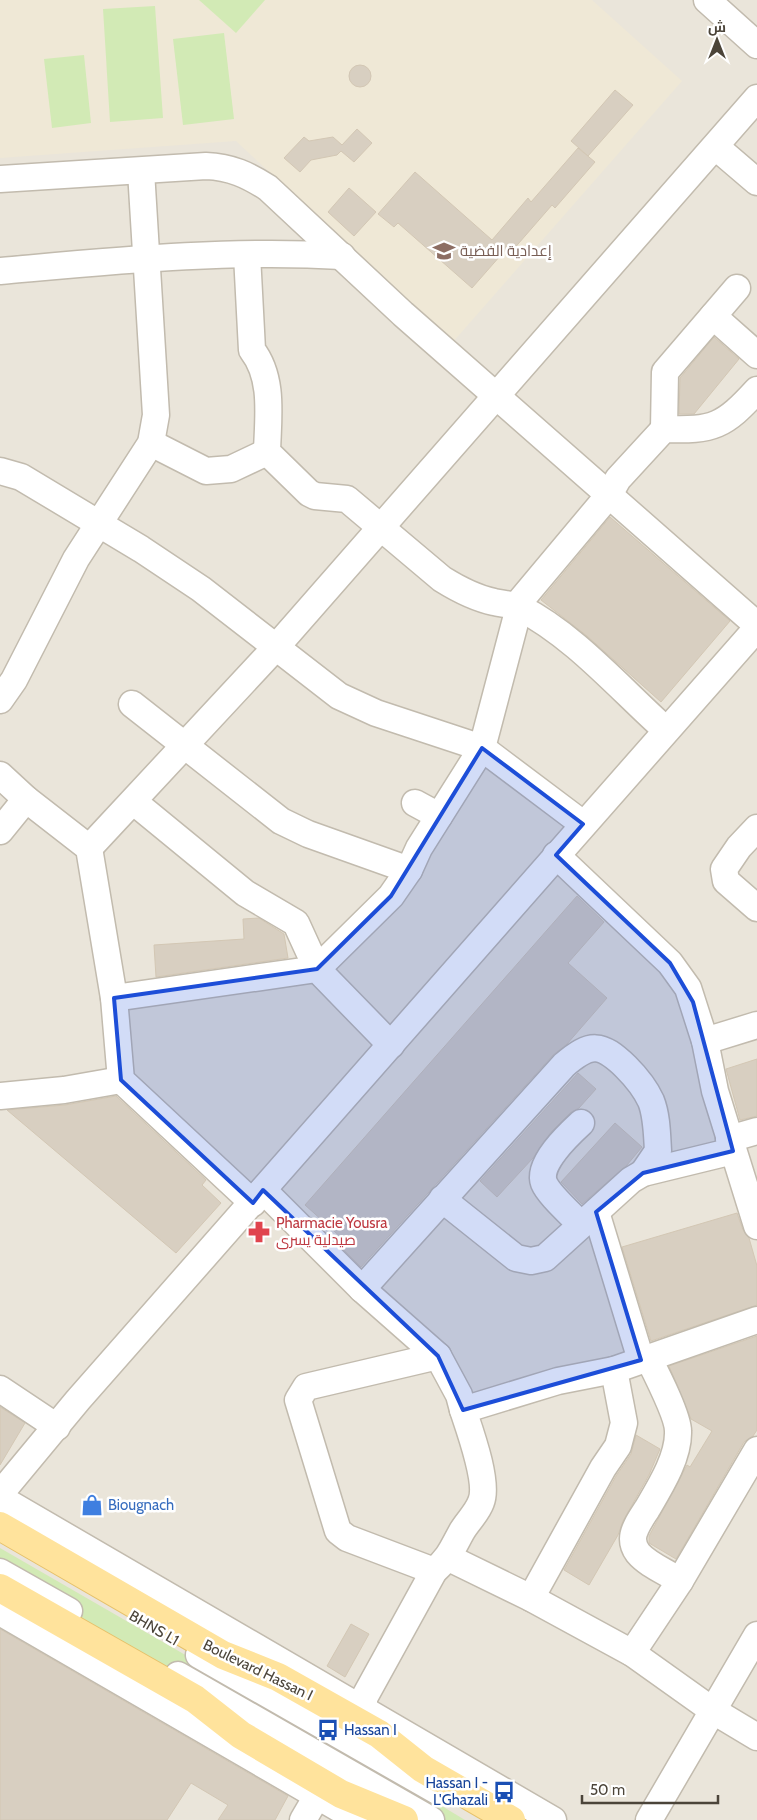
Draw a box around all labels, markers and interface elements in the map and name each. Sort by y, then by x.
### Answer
north arrow [692,15,742,65]
text: ش [708,18,726,36]
school or university icon: إعدادية الفضية [431,238,457,264]
place label: إعدادية الفضية [460,242,552,260]
place label: Pharmacie Yousra صيدلية يسرى [276,1214,388,1250]
pharmacy icon: Pharmacie Yousra صيدلية يسرى [246,1219,272,1245]
shop icon: Biougnach [79,1492,105,1518]
place label: Biougnach [108,1496,174,1514]
street label: BHNS L1 [126,1607,182,1649]
street label: Boulevard Hassan I [200,1636,316,1704]
bus stop icon: Hassan I [315,1717,341,1743]
place label: Hassan I [344,1721,397,1739]
scale bar [582,1772,718,1804]
place label: Hassan I - L'Ghazali [425,1774,488,1809]
bus stop icon: Hassan I - L'Ghazali [491,1779,517,1805]
text: 50 m [590,1781,625,1799]

